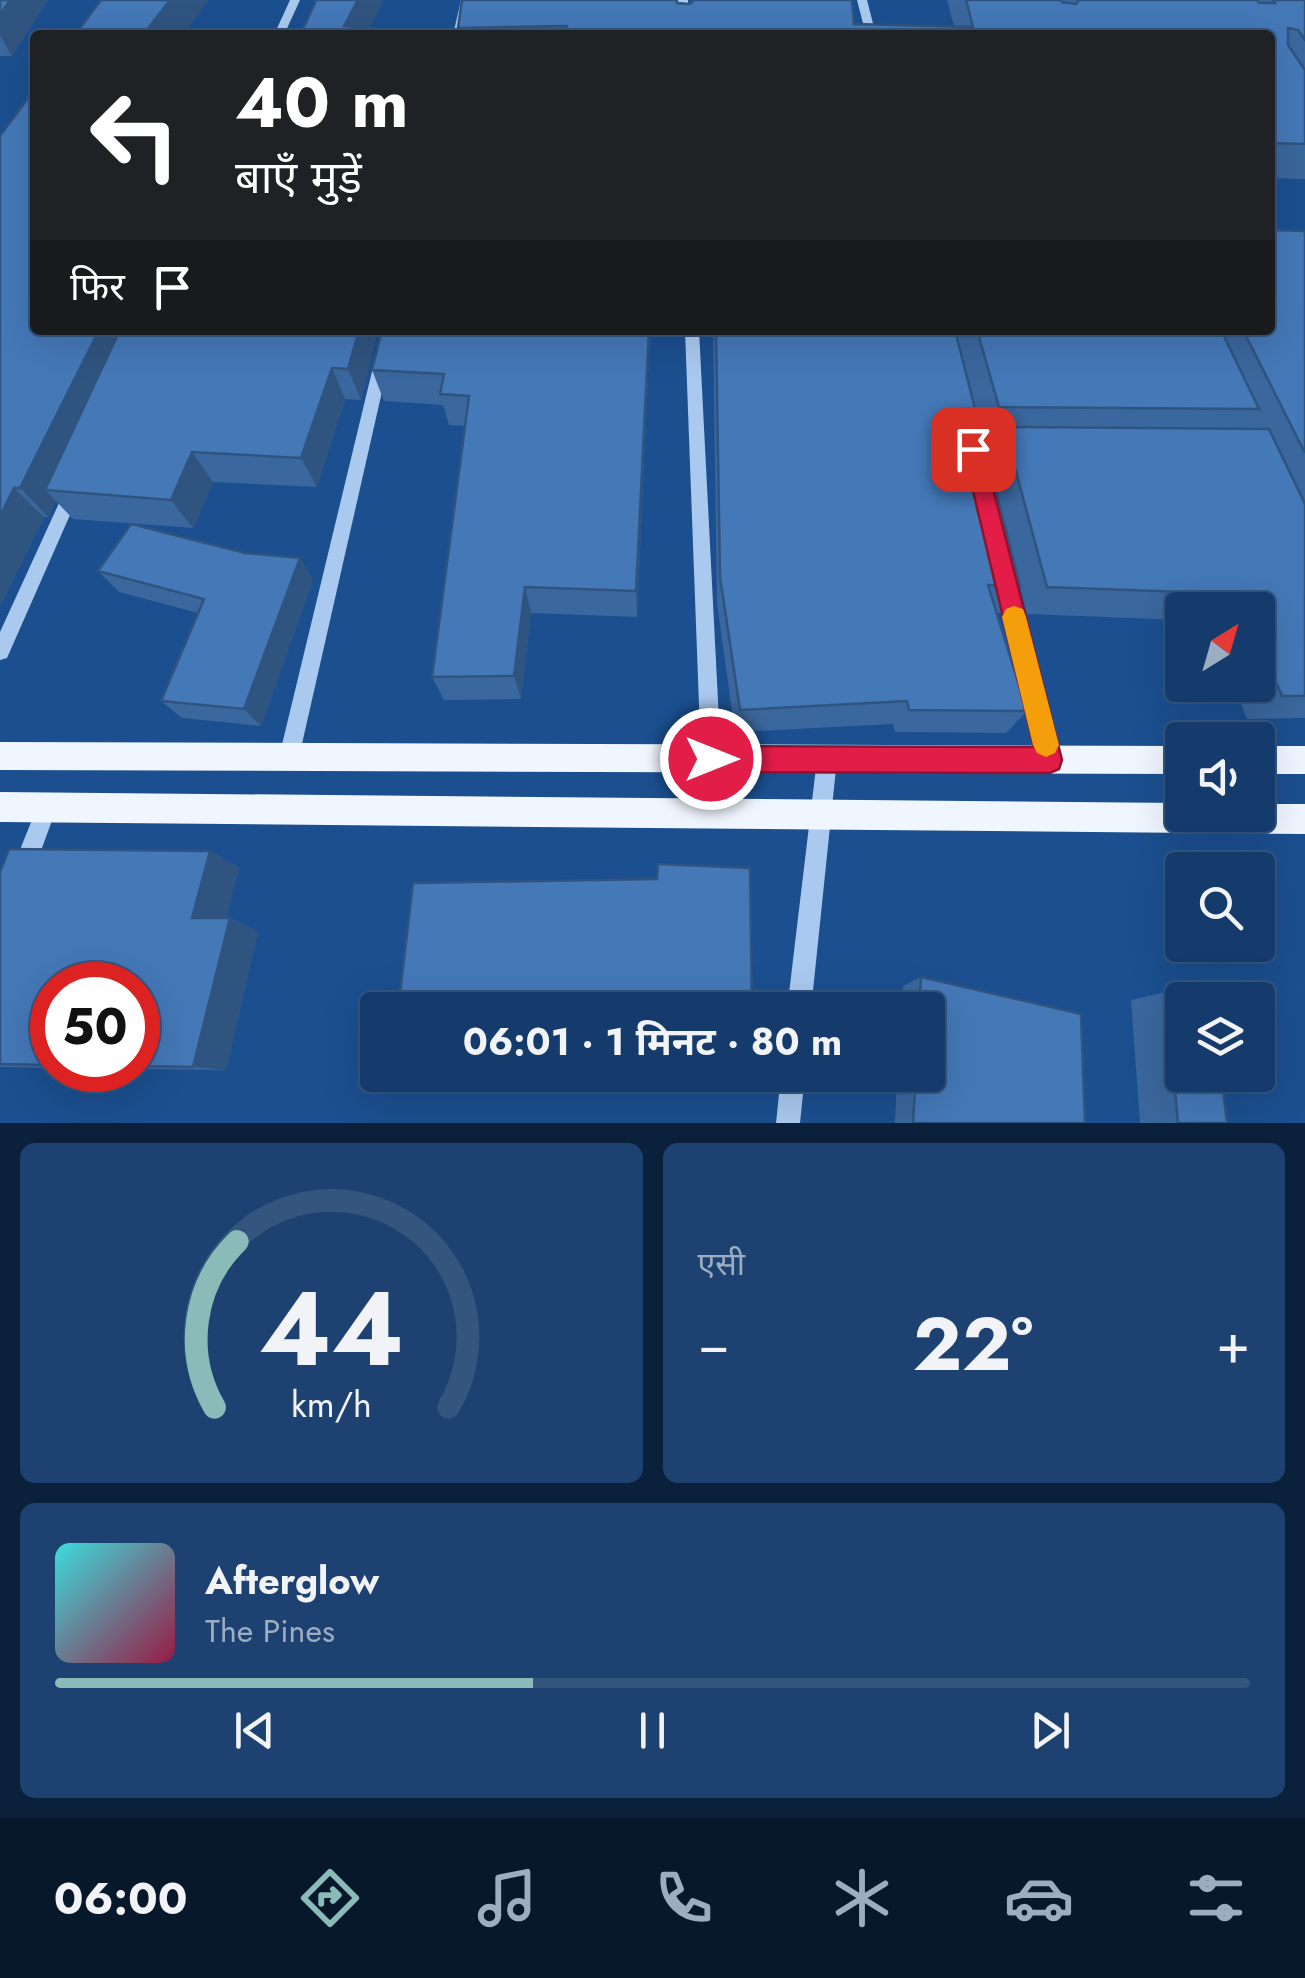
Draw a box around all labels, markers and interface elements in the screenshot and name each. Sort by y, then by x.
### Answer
text: 40 m [235,52,409,153]
icon: left [70,70,200,200]
text: बाएँ मुड़ें [235,145,362,210]
text: फिर [70,259,125,314]
icon: arrive [145,260,200,315]
pin [931,407,1016,492]
icon: arrive [946,422,1001,477]
north arrow [1165,592,1275,702]
map controls [1165,592,1275,1092]
position arrow [659,707,763,811]
button: sound [1165,722,1275,832]
button: search [1165,852,1275,962]
speed limit sign: 50 [30,962,160,1092]
button: layers [1165,982,1275,1092]
text: 06:01 · 1 मिनट · 80 m [463,1014,842,1069]
text: एसी [698,1241,745,1287]
text: 44 [259,1254,404,1404]
text: 22° [913,1290,1033,1398]
text: − [698,1304,730,1384]
text: + [1216,1304,1250,1384]
text: km/h [291,1379,372,1430]
text: Afterglow [205,1553,379,1608]
text: The Pines [205,1608,335,1654]
icon: previous [227,1703,282,1758]
icon: pause [625,1703,680,1758]
icon: next [1023,1703,1078,1758]
icon: directions [295,1863,365,1933]
icon: music [472,1863,542,1933]
icon: phone [649,1863,719,1933]
icon: climate [827,1863,897,1933]
icon: car [1004,1863,1074,1933]
icon: filters [1181,1863,1251,1933]
text: 06:00 [54,1866,188,1931]

